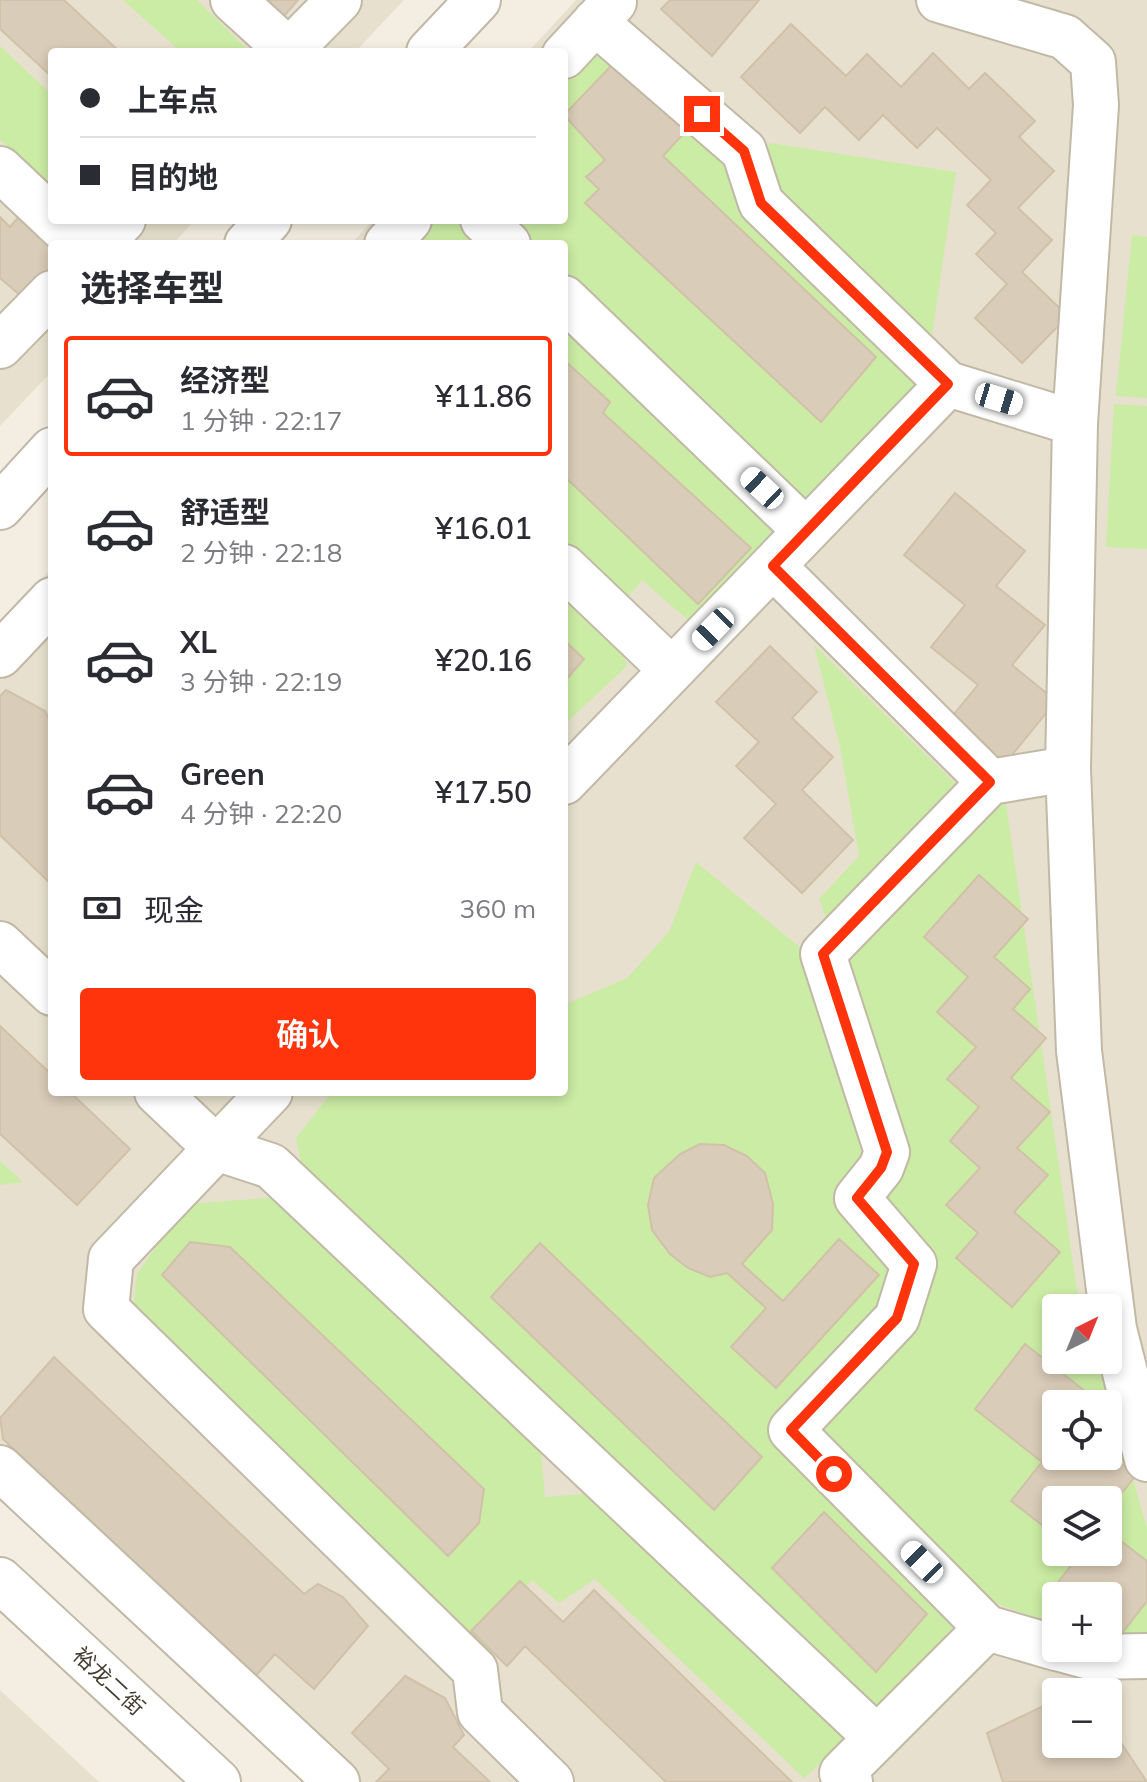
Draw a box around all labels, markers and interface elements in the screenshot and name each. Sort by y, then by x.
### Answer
text: 上车点 [128,81,218,119]
route end [684,96,720,132]
text: 目的地 [128,158,218,196]
text: 选择车型 [80,265,224,310]
icon: car [84,360,156,432]
text: 经济型 [180,361,270,399]
text: ¥11.86 [435,377,532,415]
car [973,381,1025,417]
text: 1 分钟 · 22:17 [180,404,342,437]
car [736,463,788,513]
icon: car [84,492,156,564]
text: 舒适型 [180,493,270,531]
text: ¥16.01 [435,509,532,547]
text: 2 分钟 · 22:18 [180,536,342,569]
car [688,603,738,655]
text: XL [180,623,217,661]
icon: car [84,624,156,696]
text: ¥20.16 [435,641,532,679]
text: 3 分钟 · 22:19 [180,665,342,698]
text: Green [180,755,265,793]
icon: car [84,756,156,828]
text: ¥17.50 [435,773,532,811]
text: 4 分钟 · 22:20 [180,797,342,830]
icon: cash [80,886,124,930]
text: 现金 [144,891,204,929]
text: 360 m [460,892,536,925]
button: 确认 [80,988,536,1080]
north arrow [1042,1294,1122,1374]
map controls [1042,1294,1122,1758]
button: locate [1042,1390,1122,1470]
route start [816,1456,852,1492]
button: layers [1042,1486,1122,1566]
car [897,1537,947,1587]
button: + [1042,1582,1122,1662]
street label: 裕龙二街 [67,1641,151,1721]
button: − [1042,1678,1122,1758]

